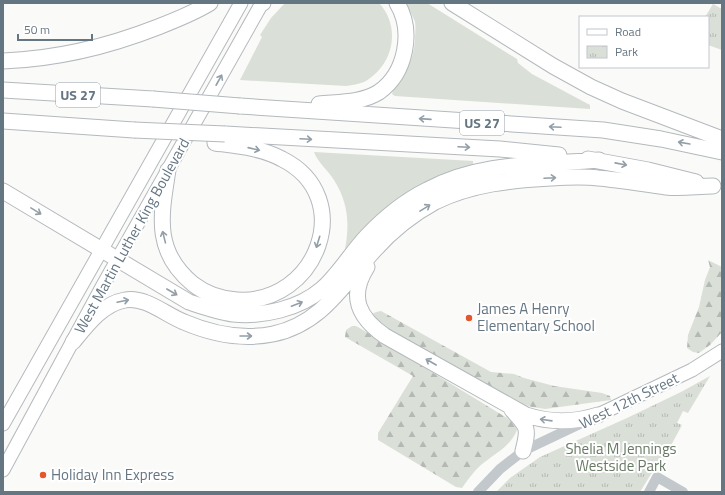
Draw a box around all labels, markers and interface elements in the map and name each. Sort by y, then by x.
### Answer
scale bar [18,16,92,42]
legend [579,16,709,68]
text: 50 m [24,20,50,39]
text: Road [615,22,641,41]
text: Park [615,42,638,61]
one-way arrow [215,74,223,86]
road number: US 27 [56,83,100,107]
road number: US 27 [460,111,504,135]
one-way arrow [419,115,432,122]
one-way arrow [549,123,562,131]
street label: West Martin Luther King Boulevard [68,134,195,338]
one-way arrow [299,135,312,142]
one-way arrow [678,139,691,147]
one-way arrow [457,144,470,151]
one-way arrow [247,146,260,154]
one-way arrow [614,161,627,169]
one-way arrow [543,175,556,182]
one-way arrow [419,204,431,212]
one-way arrow [30,208,42,216]
one-way arrow [160,230,167,243]
one-way arrow [314,235,321,248]
one-way arrow [166,289,178,297]
one-way arrow [116,296,129,304]
place label: James A Henry Elementary School [477,297,595,337]
one-way arrow [290,299,302,307]
marker: James A Henry Elementary School [464,313,474,323]
one-way arrow [239,332,252,340]
one-way arrow [425,357,437,365]
street label: West 12th Street [575,366,683,435]
one-way arrow [540,416,553,424]
park label: Shelia M Jennings Westside Park [565,437,677,477]
place label: Holiday Inn Express [51,463,174,486]
marker: Holiday Inn Express [38,470,48,480]

